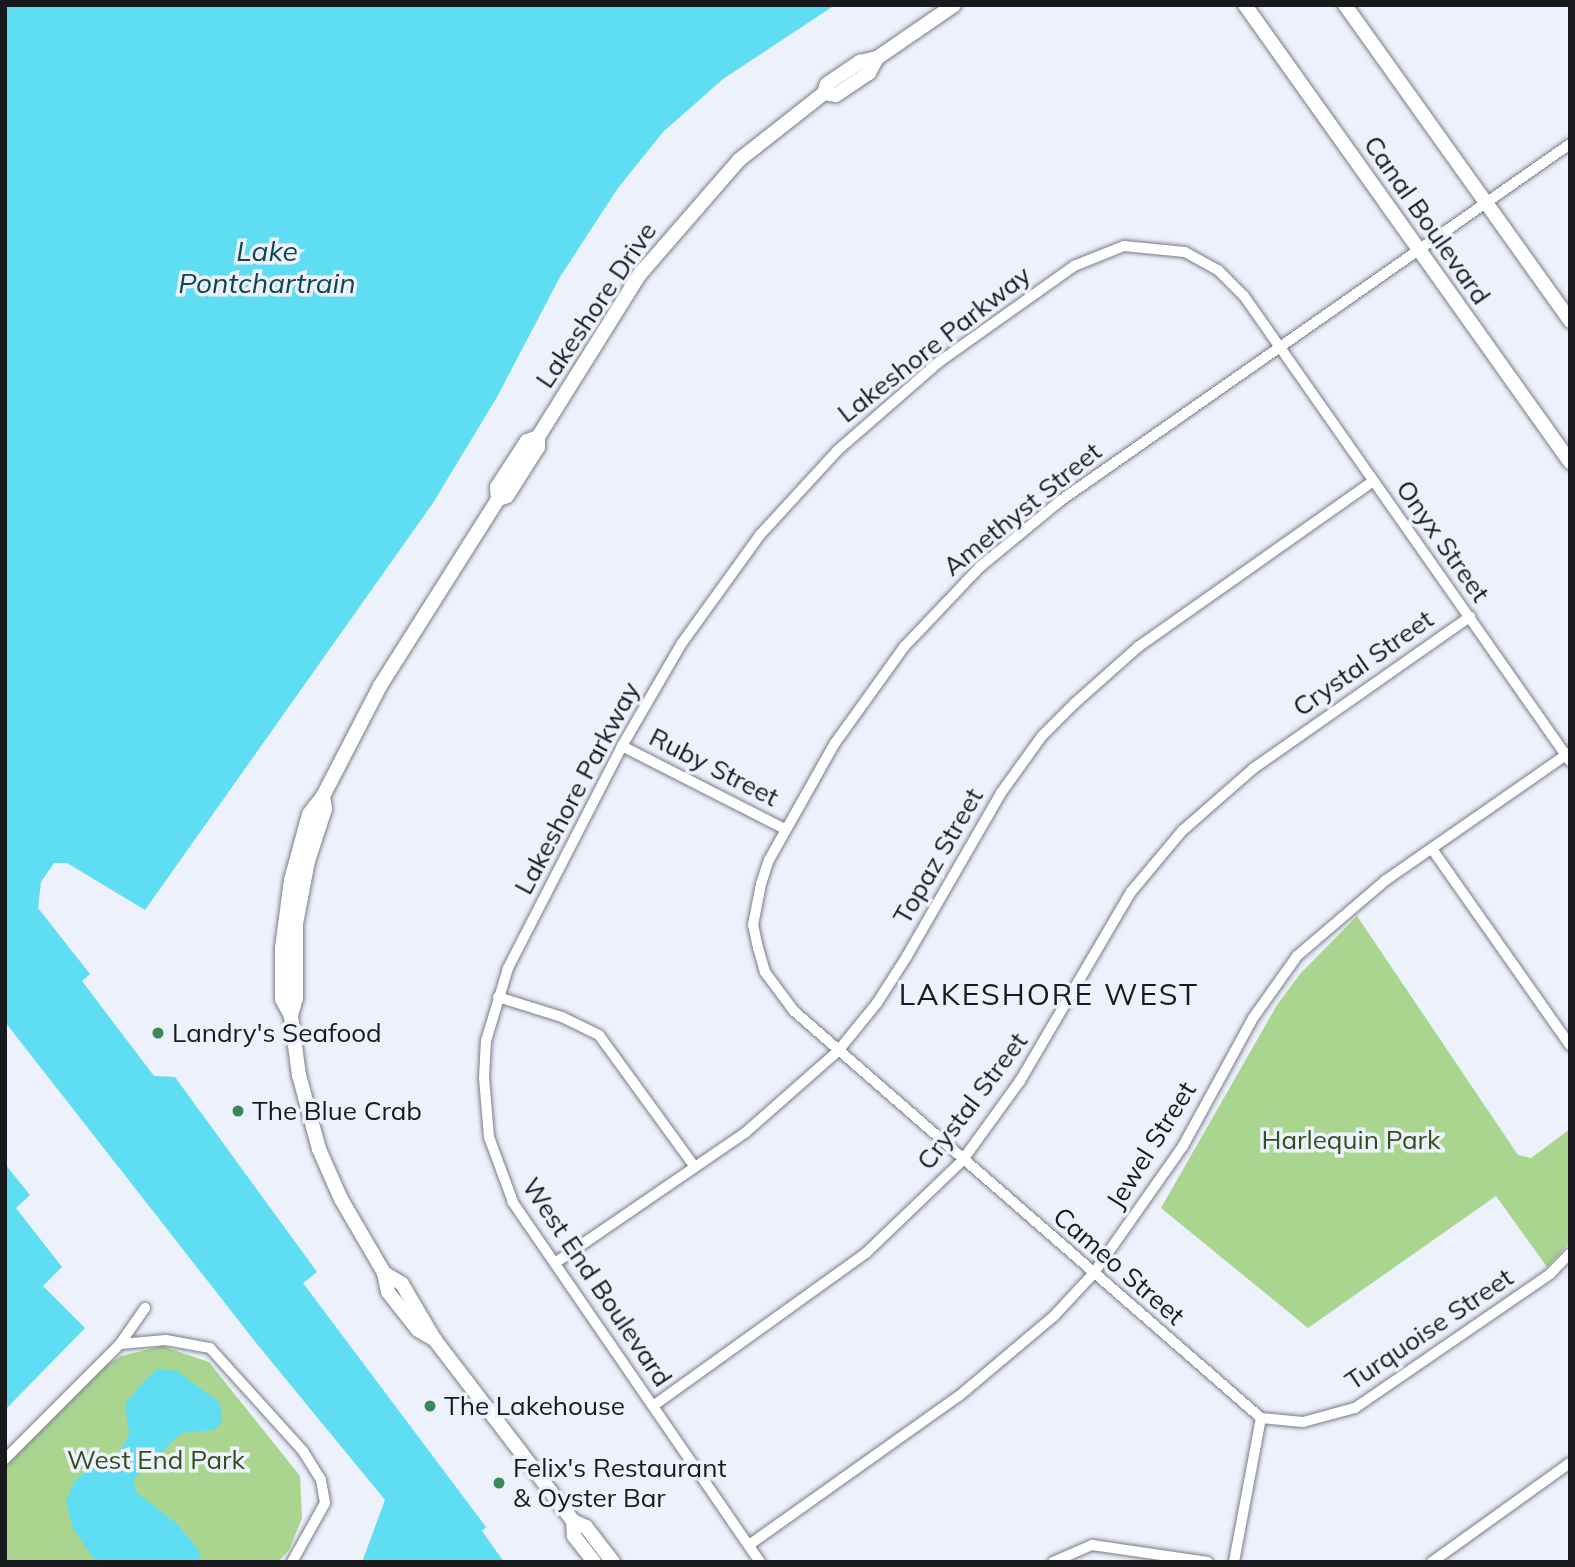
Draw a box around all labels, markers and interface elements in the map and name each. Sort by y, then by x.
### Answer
street label: Canal Boulevard [1357,130,1497,310]
street label: Lakeshore Drive [529,216,663,394]
water label: Lake Pontchartrain [178,234,356,300]
street label: Lakeshore Parkway [831,259,1037,429]
street label: Amethyst Street [937,436,1107,582]
street label: Onyx Street [1390,474,1496,608]
street label: Crystal Street [1287,603,1439,723]
street label: Lakeshore Parkway [508,676,646,900]
street label: Ruby Street [644,721,784,813]
street label: Topaz Street [887,782,989,930]
district label: LAKESHORE WEST [901,976,1197,1012]
place label: Landry's Seafood [172,1017,382,1049]
marker: Landry's Seafood [150,1025,166,1041]
street label: Crystal Street [910,1026,1034,1176]
street label: Jewel Street [1100,1076,1202,1214]
place label: The Blue Crab [252,1095,422,1127]
marker: The Blue Crab [230,1103,246,1119]
park label: Harlequin Park [1262,1124,1440,1156]
street label: West End Boulevard [516,1172,678,1392]
street label: Cameo Street [1047,1201,1191,1331]
street label: Turquoise Street [1339,1261,1519,1397]
place label: The Lakehouse [444,1390,625,1422]
marker: The Lakehouse [422,1398,438,1414]
park label: West End Park [67,1444,245,1476]
place label: Felix's Restaurant & Oyster Bar [513,1452,727,1514]
marker: Felix's Restaurant & Oyster Bar [491,1475,507,1491]

